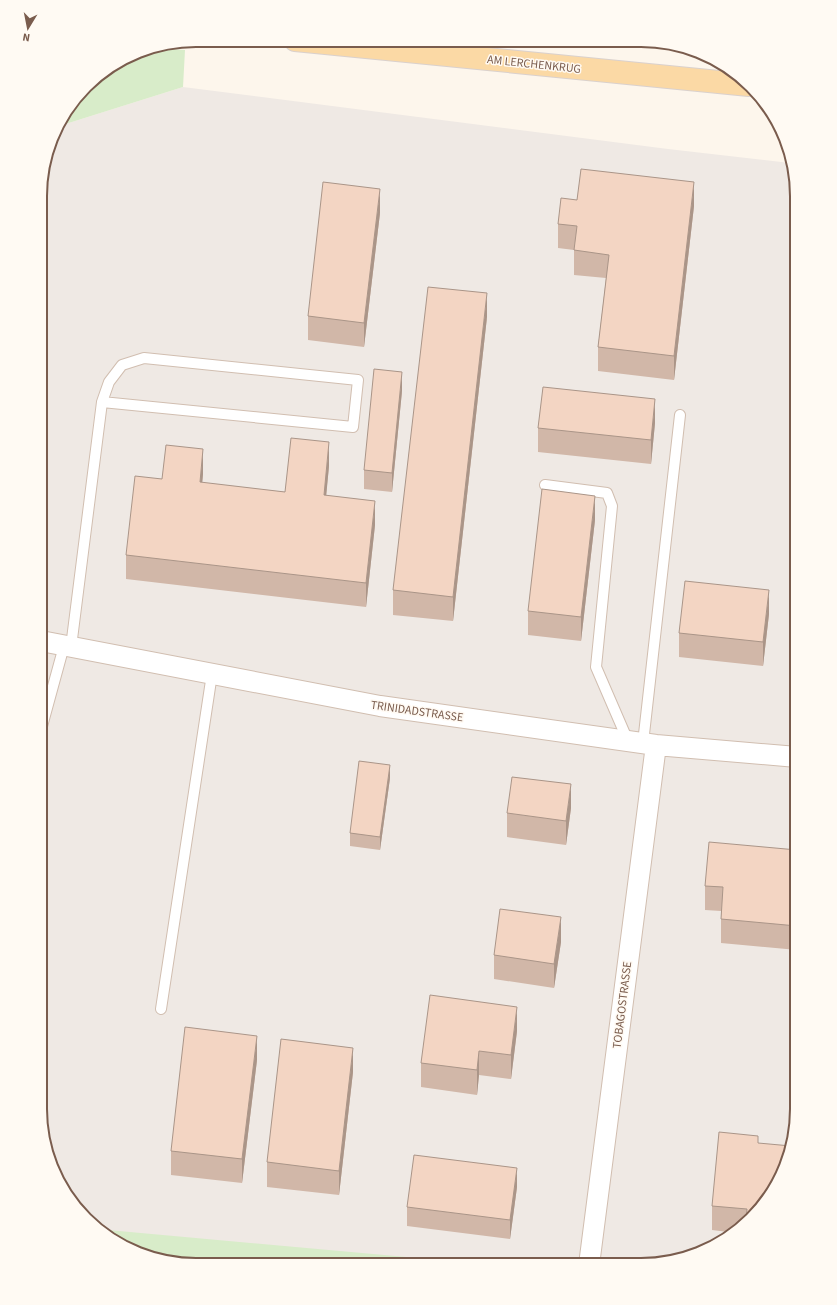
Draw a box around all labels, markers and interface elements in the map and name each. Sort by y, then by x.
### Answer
north arrow [8,8,48,48]
text: N [21,29,31,45]
street label: AM LERCHENKRUG [486,51,582,78]
street label: TRINIDADSTRASSE [370,697,464,726]
street label: TOBAGOSTRASSE [609,960,636,1050]

